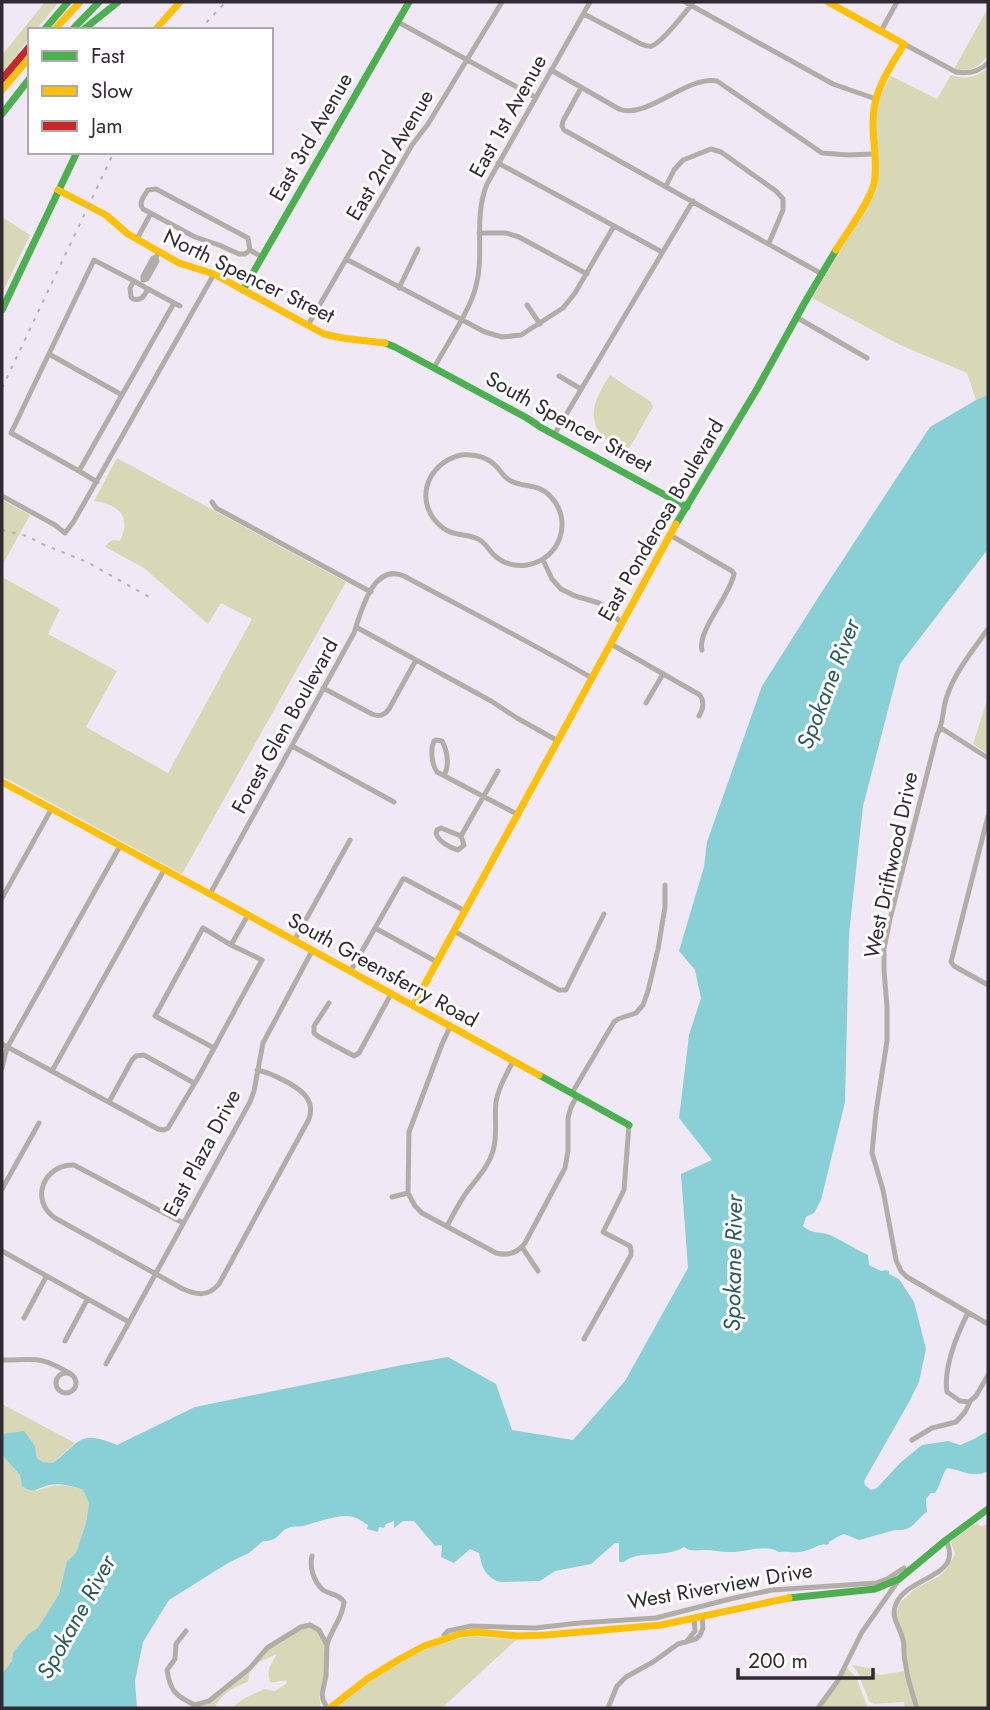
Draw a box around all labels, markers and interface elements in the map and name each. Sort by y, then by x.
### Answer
legend [28,28,273,154]
text: Fast [91,41,124,71]
street label: East 1st Avenue [462,49,554,183]
street label: East 3rd Avenue [262,67,360,207]
text: Slow [91,76,133,106]
street label: East 2nd Avenue [339,84,441,226]
text: Jam [88,111,123,141]
street label: North Spencer Street [158,222,340,330]
street label: South Spencer Street [480,364,658,480]
street label: East Ponderosa Boulevard [591,413,731,627]
water label: Spokane River [788,613,869,754]
street label: Forest Glen Boulevard [224,633,346,819]
street label: West Driftwood Drive [857,769,925,961]
street label: South Greensferry Road [282,905,484,1035]
street label: East Plaza Drive [156,1084,248,1222]
water label: Spokane River [715,1193,751,1332]
water label: Spokane River [28,1548,125,1685]
street label: West Riverview Drive [625,1555,815,1617]
scale bar [738,1636,873,1680]
text: 200 m [748,1646,808,1676]

